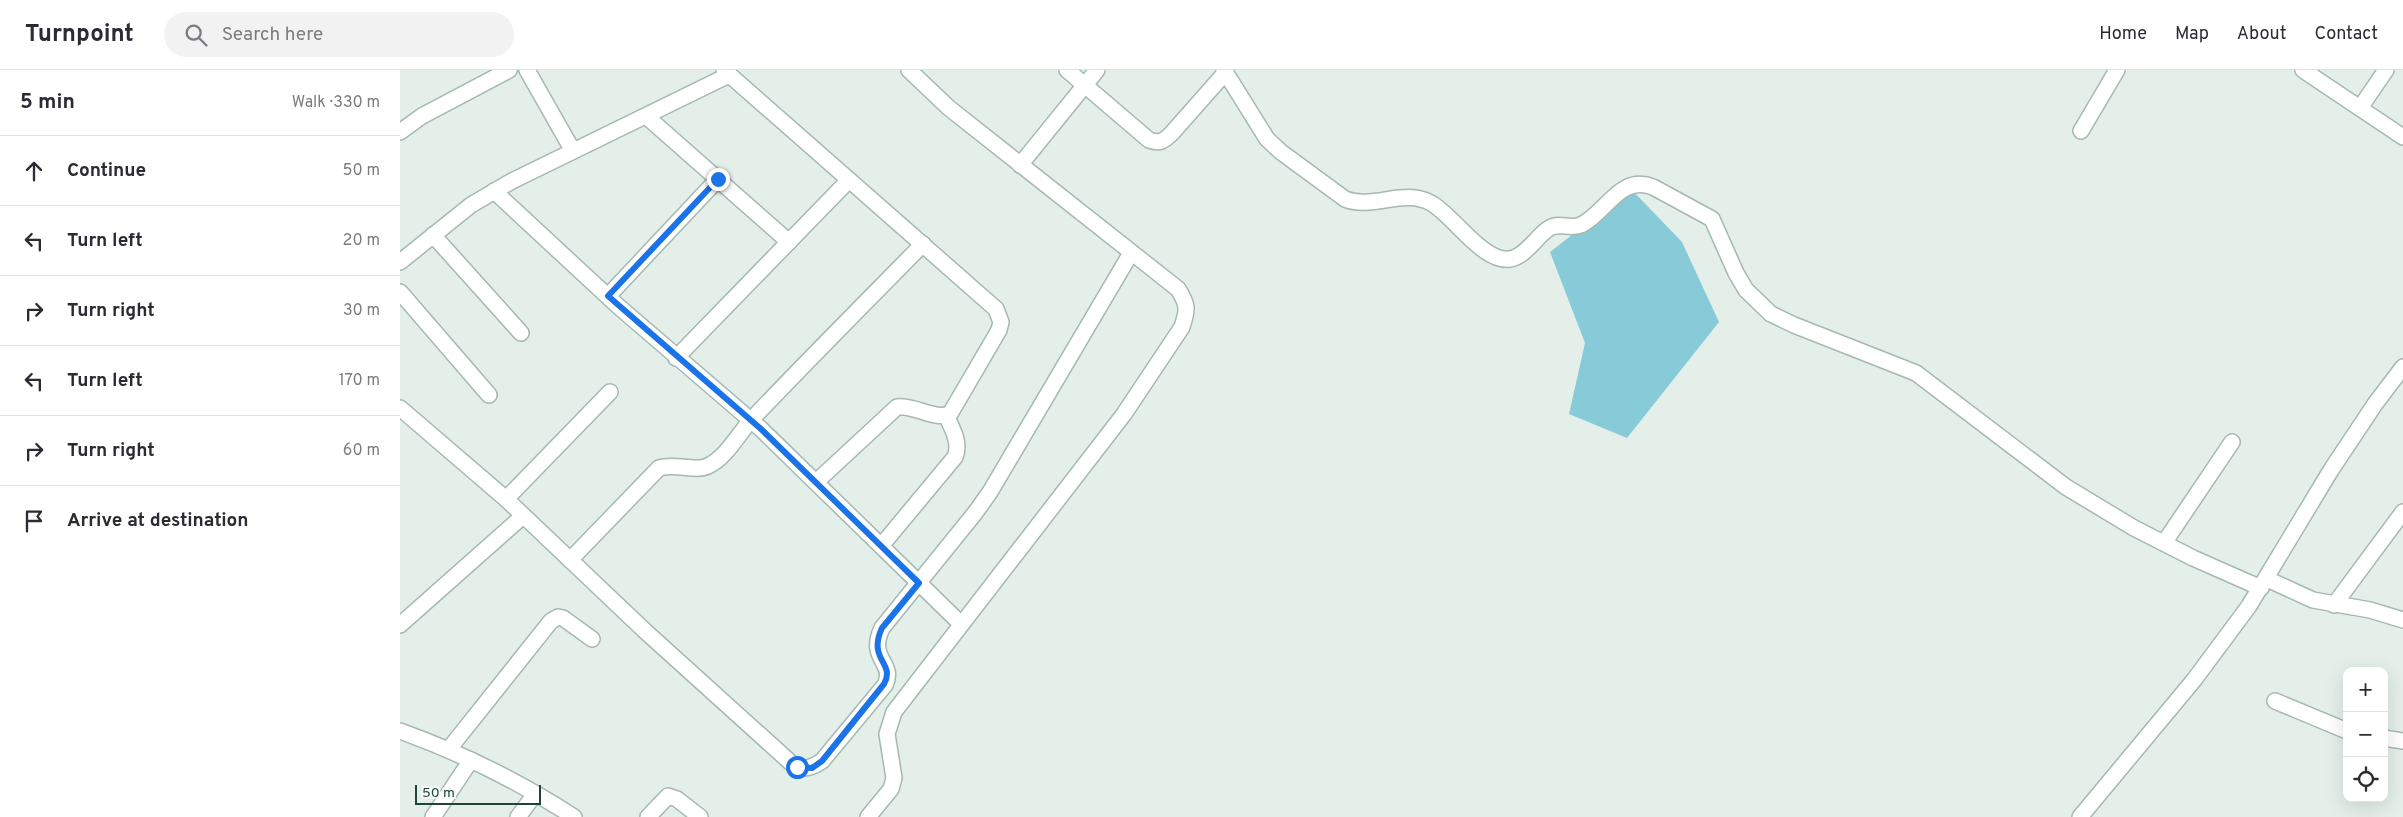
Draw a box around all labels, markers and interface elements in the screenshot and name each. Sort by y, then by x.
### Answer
search box [164,12,514,57]
text: Turnpoint [25,20,134,50]
icon: search [182,21,210,49]
text: Search here [222,23,323,47]
text: Home [2099,23,2147,46]
text: Map [2175,23,2209,46]
text: About [2237,23,2286,46]
text: Contact [2314,23,2378,46]
text: 5 min [20,89,75,116]
text: Walk · 330 m [292,93,380,113]
icon: ahead [20,157,48,185]
text: Continue [67,159,146,183]
text: 50 m [343,161,380,181]
route end [707,168,730,191]
icon: left [20,227,48,255]
text: Turn left [67,229,143,253]
text: 20 m [343,231,380,251]
icon: right [20,297,48,325]
text: Turn right [67,299,155,323]
text: 30 m [343,301,380,321]
icon: left [20,367,48,395]
text: Turn left [67,369,143,393]
text: 170 m [339,371,380,391]
icon: right [20,437,48,465]
text: Turn right [67,439,155,463]
text: 60 m [343,441,380,461]
icon: arrive [20,507,48,535]
text: Arrive at destination [67,509,248,533]
map controls [2343,667,2388,802]
button: + [2343,667,2388,712]
button: − [2343,712,2388,757]
route start [786,756,809,779]
button: locate [2343,757,2388,802]
scale bar [415,782,541,805]
text: 50 m [422,785,455,802]

